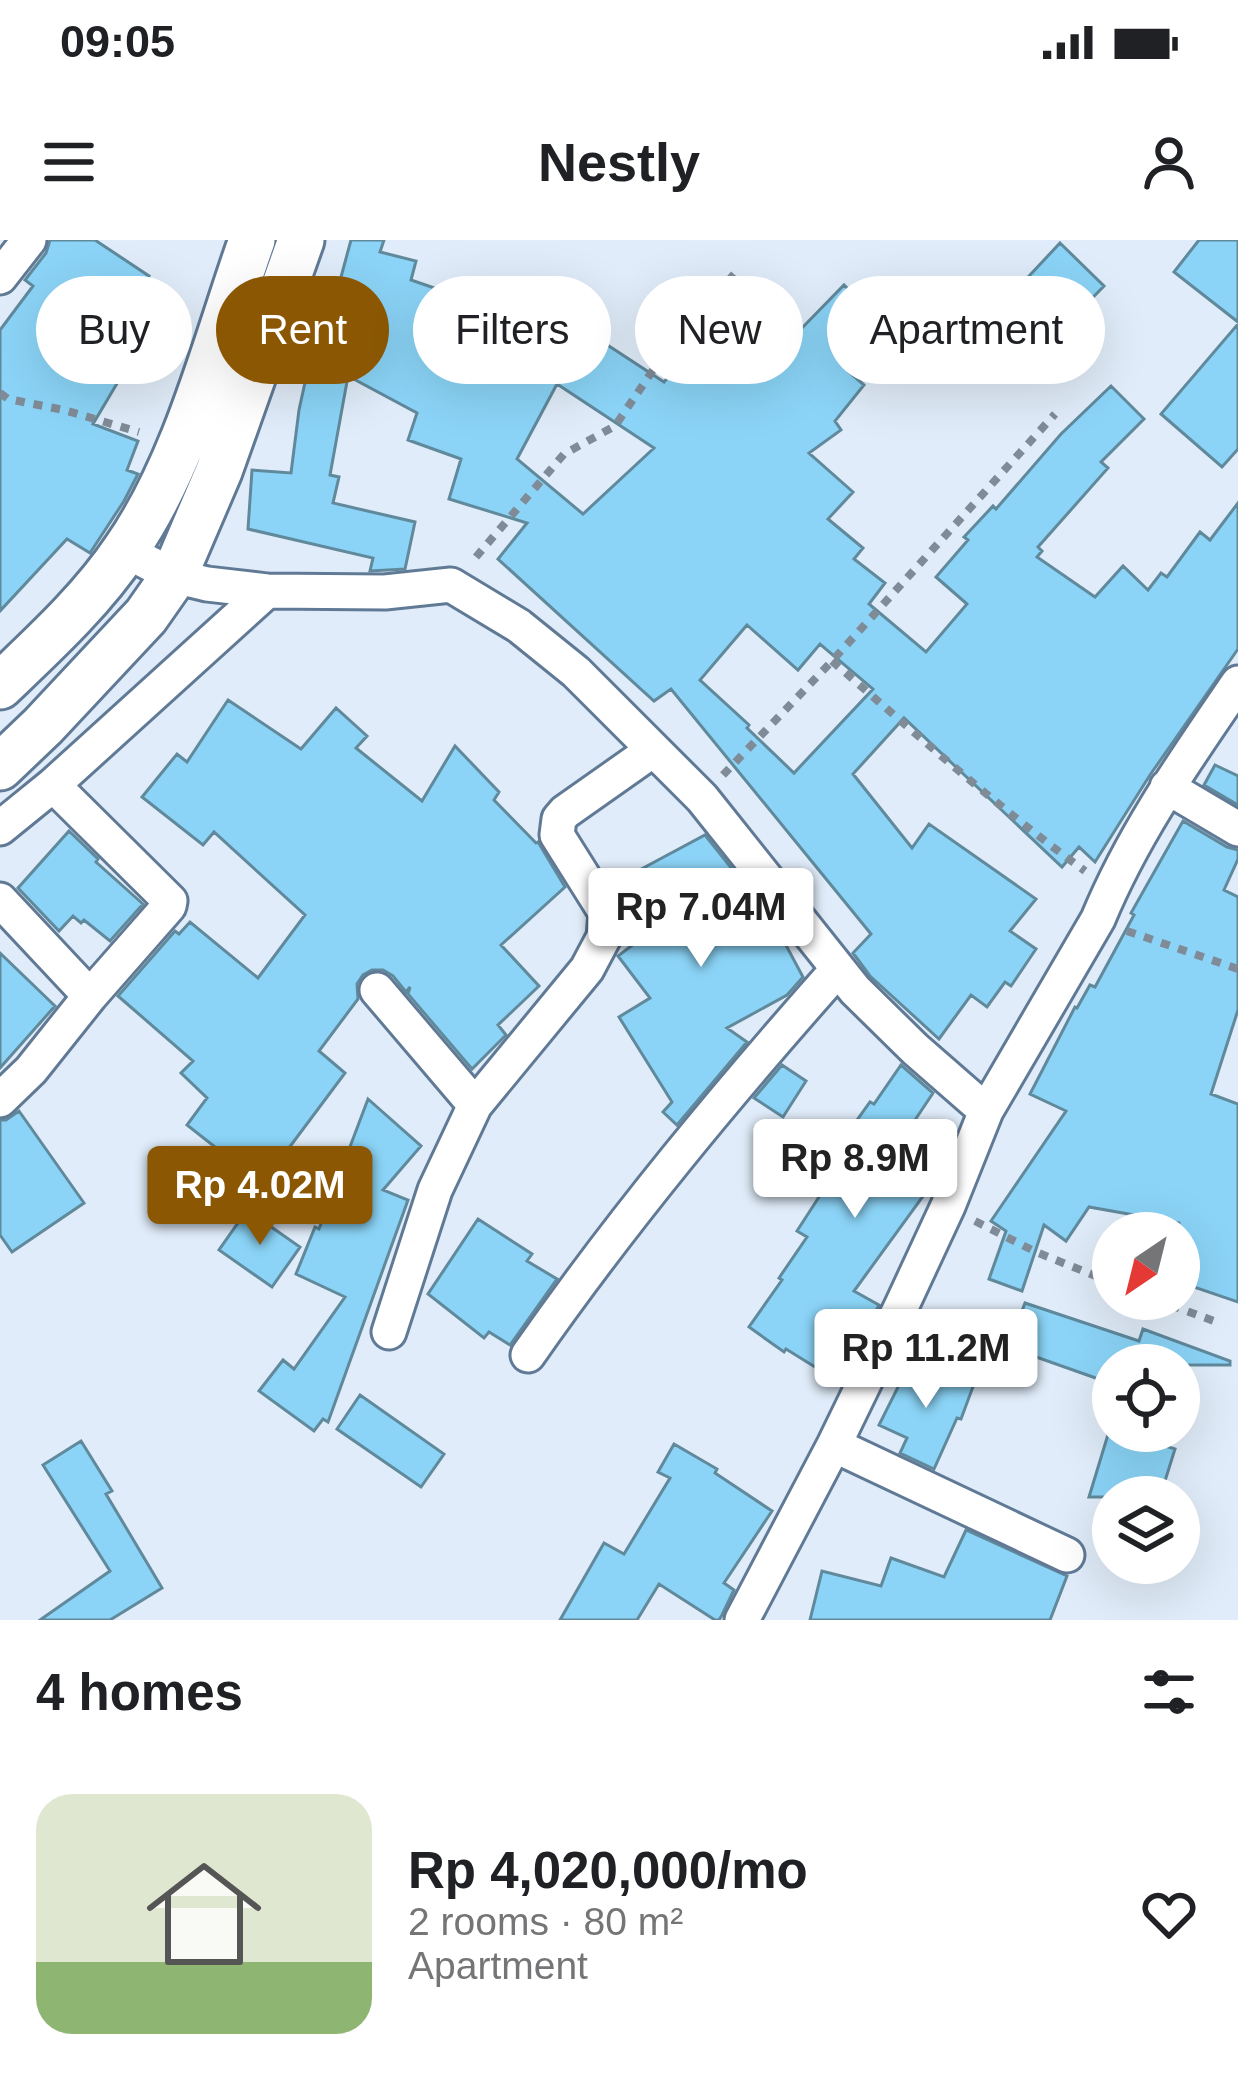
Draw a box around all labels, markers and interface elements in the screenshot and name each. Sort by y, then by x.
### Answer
text: 09:05 [60,16,175,67]
icon: menu [36,129,102,195]
icon: person [1136,129,1202,195]
text: Nestly [538,132,700,192]
chip: Buy [36,276,192,384]
chip: Rent [216,276,389,384]
chip: Filters [413,276,611,384]
chip: New [635,276,803,384]
chip: Apartment [827,276,1105,384]
pin: Rp 7.04M [577,868,825,970]
text: Rp 7.04M [615,885,787,928]
pin: Rp 8.9M [744,1119,966,1221]
text: Rp 8.9M [780,1136,930,1179]
pin: Rp 4.02M [136,1146,384,1248]
text: Rp 4.02M [174,1163,346,1206]
north arrow [1092,1212,1200,1320]
map controls [1092,1212,1200,1584]
pin: Rp 11.2M [802,1309,1050,1411]
text: Rp 11.2M [841,1326,1011,1369]
button: locate [1092,1344,1200,1452]
button: layers [1092,1476,1200,1584]
icon: filters [1136,1659,1202,1725]
text: 4 homes [36,1664,243,1721]
icon: home [132,1842,276,1986]
text: Rp 4,020,000/mo [408,1842,808,1899]
icon: heart [1136,1881,1202,1947]
text: 2 rooms · 80 m² [408,1900,683,1943]
text: Apartment [408,1944,588,1987]

